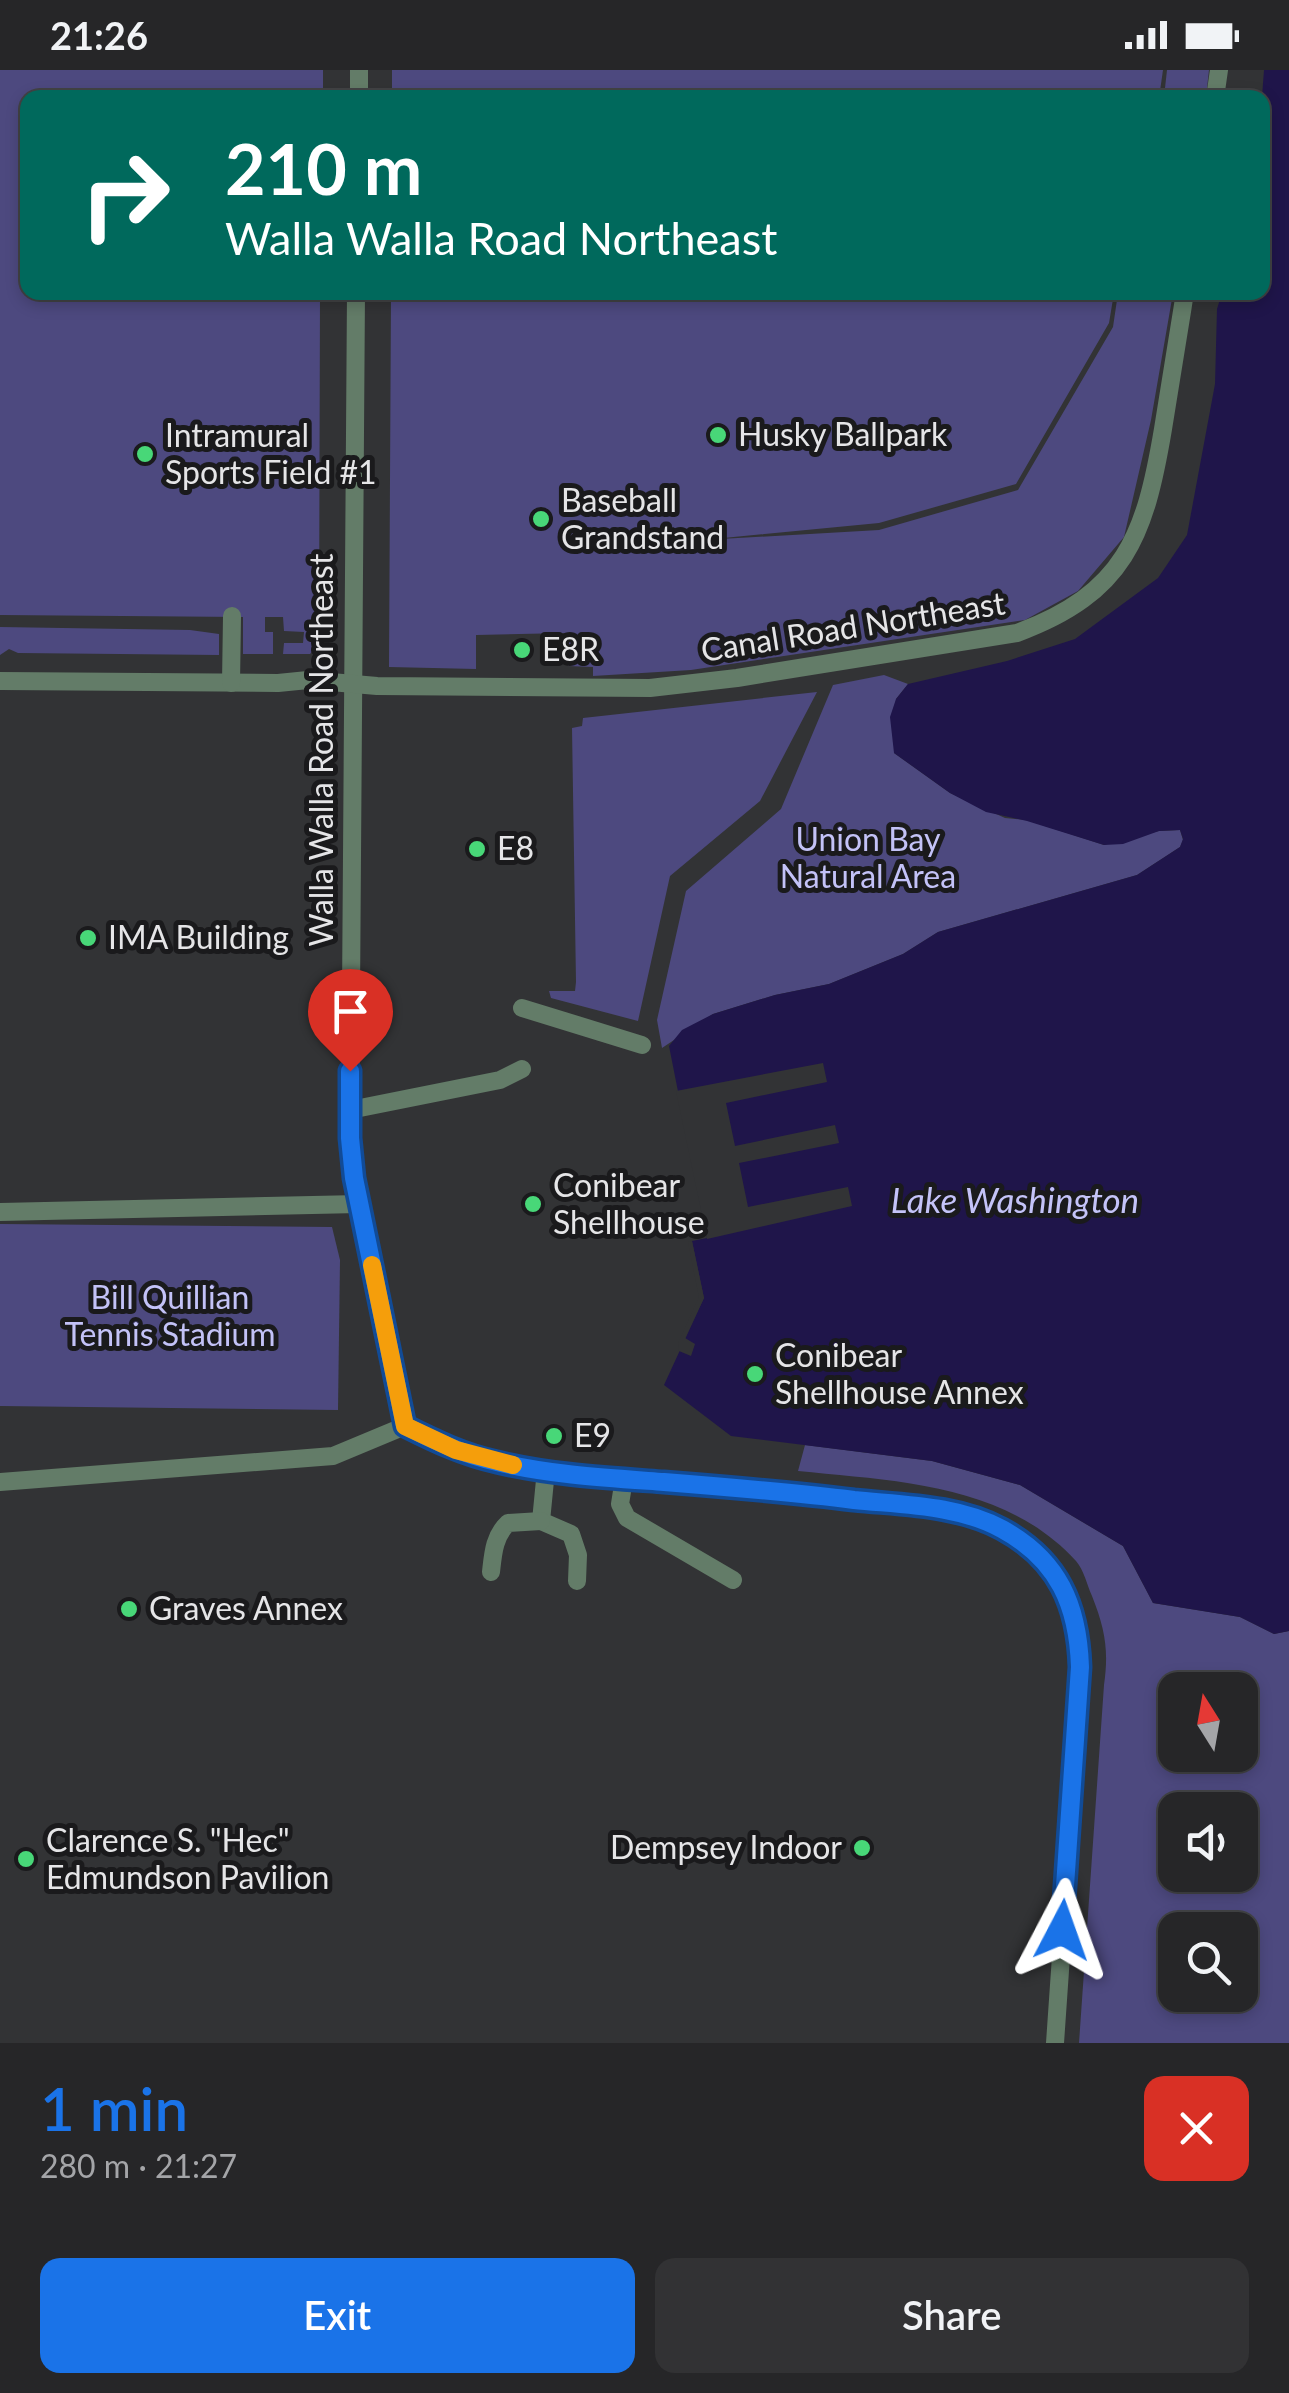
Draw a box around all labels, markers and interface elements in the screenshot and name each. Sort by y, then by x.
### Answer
text: 21:26 [50,12,148,58]
text: 210 m [225,126,422,210]
icon: right [60,130,190,260]
text: Walla Walla Road Northeast [225,211,777,265]
place label: Husky Ballpark [738,414,948,453]
place label: Intramural Sports Field #1 [165,415,377,491]
marker: Husky Ballpark [707,424,729,446]
marker: Intramural Sports Field #1 [134,443,156,465]
place label: Baseball Grandstand [561,480,724,556]
marker: Baseball Grandstand [530,508,552,530]
street label: Walla Walla Road Northeast [301,553,340,946]
street label: Canal Road Northeast [698,582,1008,669]
place label: E8R [542,629,599,668]
marker: E8R [511,639,533,661]
park label: Union Bay Natural Area [780,819,956,895]
place label: E8 [497,828,534,867]
marker: E8 [466,838,488,860]
place label: IMA Building [108,917,289,956]
marker: IMA Building [77,927,99,949]
pin [308,969,393,1072]
icon: arrive [323,984,378,1039]
place label: Conibear Shellhouse [553,1165,705,1241]
water label: Lake Washington [891,1178,1139,1220]
marker: Conibear Shellhouse [522,1193,544,1215]
park label: Bill Quillian Tennis Stadium [64,1277,276,1353]
place label: Conibear Shellhouse Annex [775,1335,1024,1411]
marker: Conibear Shellhouse Annex [744,1363,766,1385]
place label: E9 [574,1415,611,1454]
marker: E9 [543,1425,565,1447]
place label: Graves Annex [149,1588,343,1627]
marker: Graves Annex [118,1598,140,1620]
north arrow [1158,1672,1258,1772]
map controls [1158,1672,1258,2012]
button: sound [1158,1792,1258,1892]
place label: Clarence S. "Hec" Edmundson Pavilion [46,1820,329,1896]
place label: Dempsey Indoor [610,1827,842,1866]
marker: Dempsey Indoor [851,1837,873,1859]
marker: Clarence S. "Hec" Edmundson Pavilion [15,1848,37,1870]
position arrow [1010,1878,1114,1982]
button: search [1158,1912,1258,2012]
text: 1 min [40,2072,188,2144]
button: close [1144,2076,1249,2181]
text: 280 m · 21:27 [40,2146,237,2185]
button: Exit [40,2258,635,2373]
button: Share [655,2258,1249,2373]

